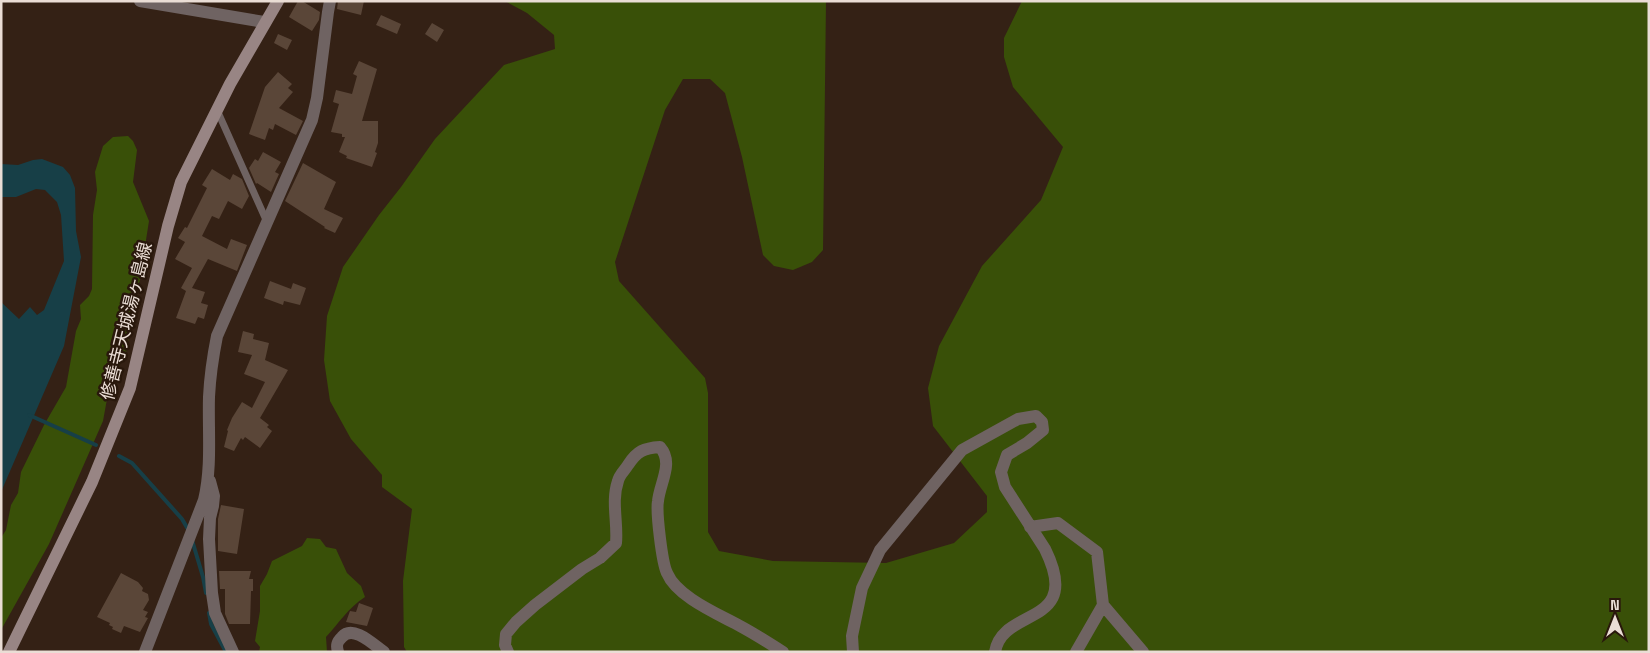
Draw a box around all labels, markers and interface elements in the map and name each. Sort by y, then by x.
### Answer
street label: 修善寺天城湯ヶ島線 [95,240,157,402]
north arrow [1590,593,1640,643]
text: N [1610,596,1620,614]

